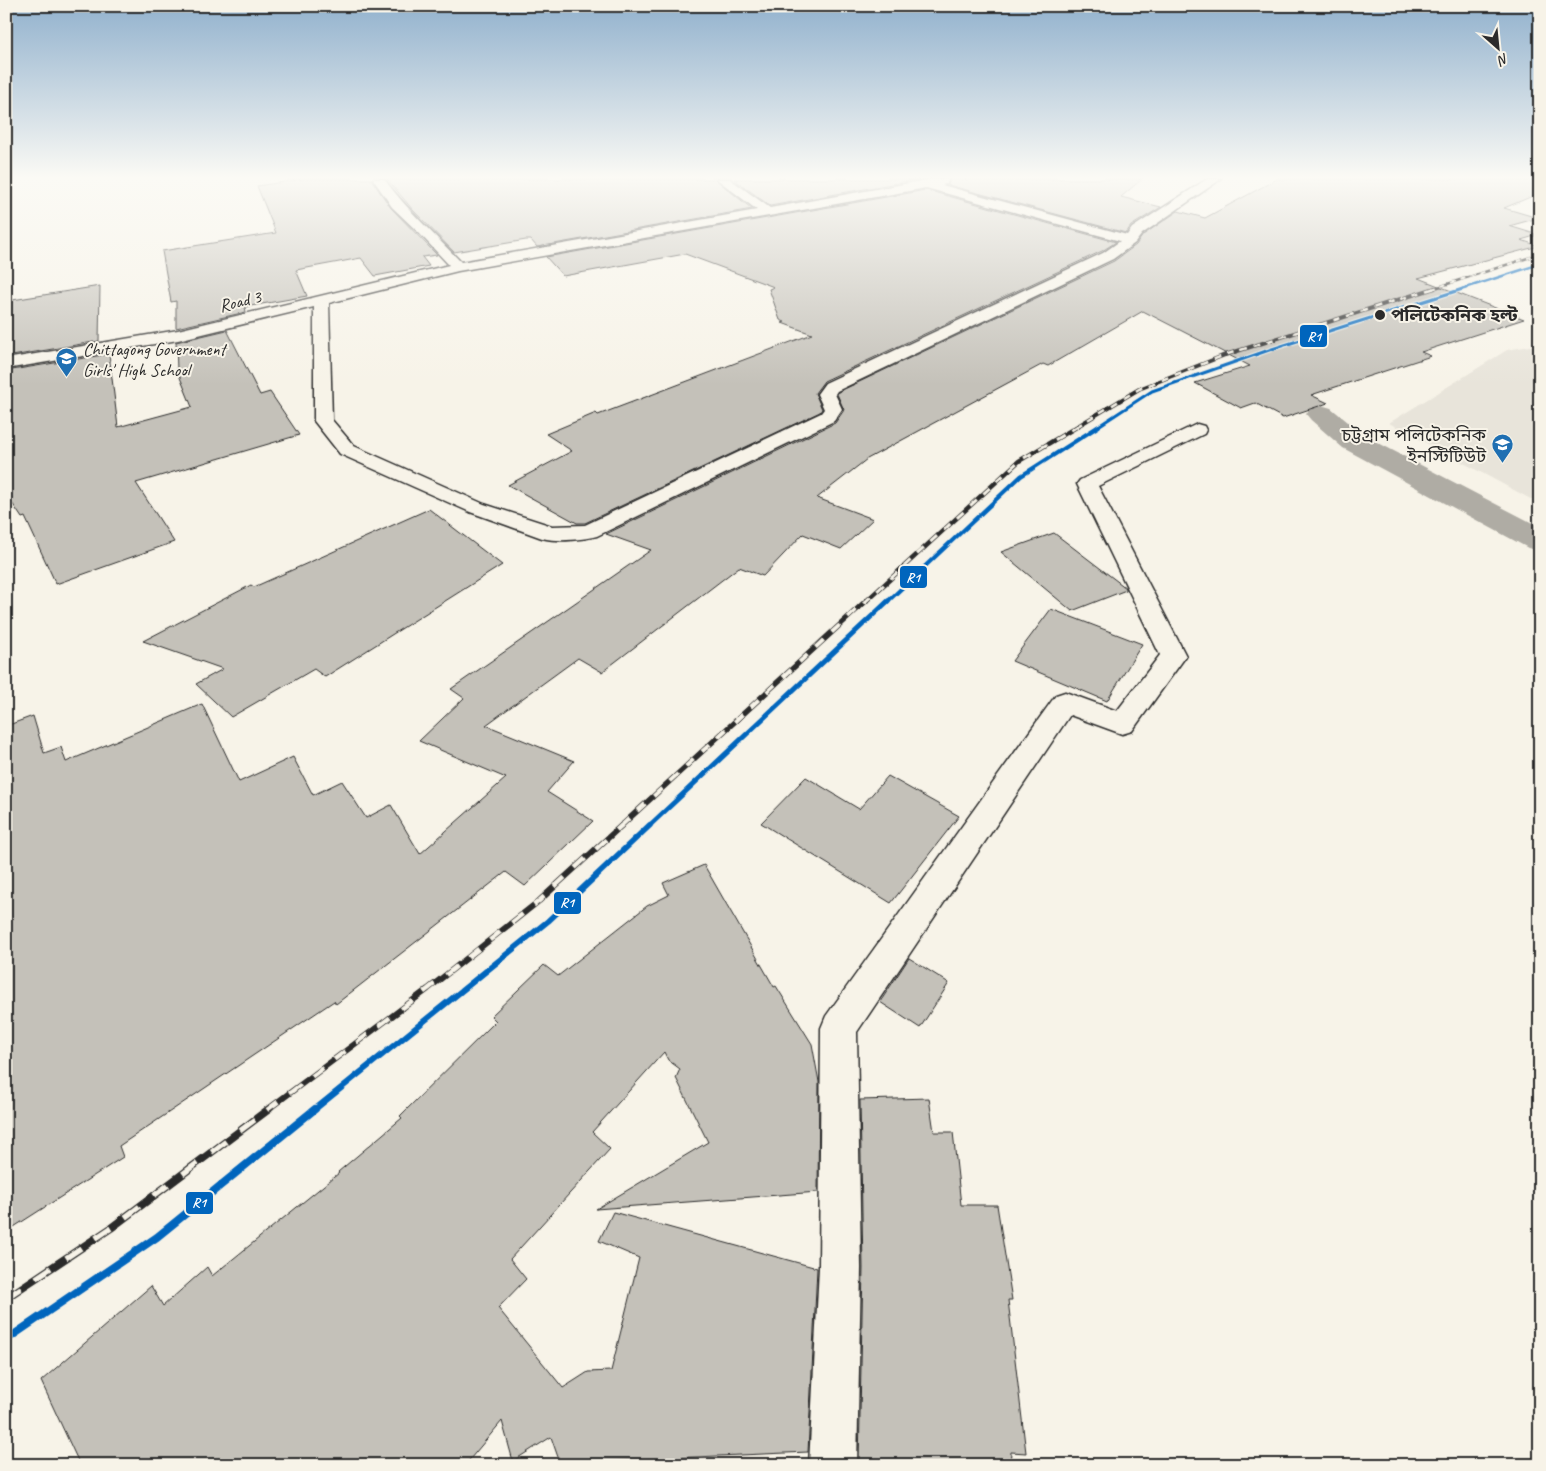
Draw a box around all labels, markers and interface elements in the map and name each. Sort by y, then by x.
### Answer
north arrow [1474,22,1524,72]
text: N [1494,50,1511,70]
street label: Road 3 [217,285,265,317]
place label: পলিটেকনিক হল্ট [1391,304,1519,326]
marker: পলিটেকনিক হল্ট [1373,308,1387,322]
line badge: R1 [1299,324,1328,348]
text: R1 [1307,328,1323,345]
place label: Chittagong Government Girls' High School [83,338,229,381]
school or university icon: Chittagong Government Girls' High School [55,347,79,378]
place label: চট্টগ্রাম পলিটেকনিক ইনস্টিটিউট [1341,424,1487,467]
school or university icon: চট্টগ্রাম পলিটেকনিক ইনস্টিটিউট [1490,433,1514,464]
line badge: R1 [899,565,928,589]
text: R1 [906,569,922,586]
line badge: R1 [553,891,582,915]
text: R1 [560,894,576,911]
line badge: R1 [185,1191,214,1215]
text: R1 [192,1194,208,1211]

